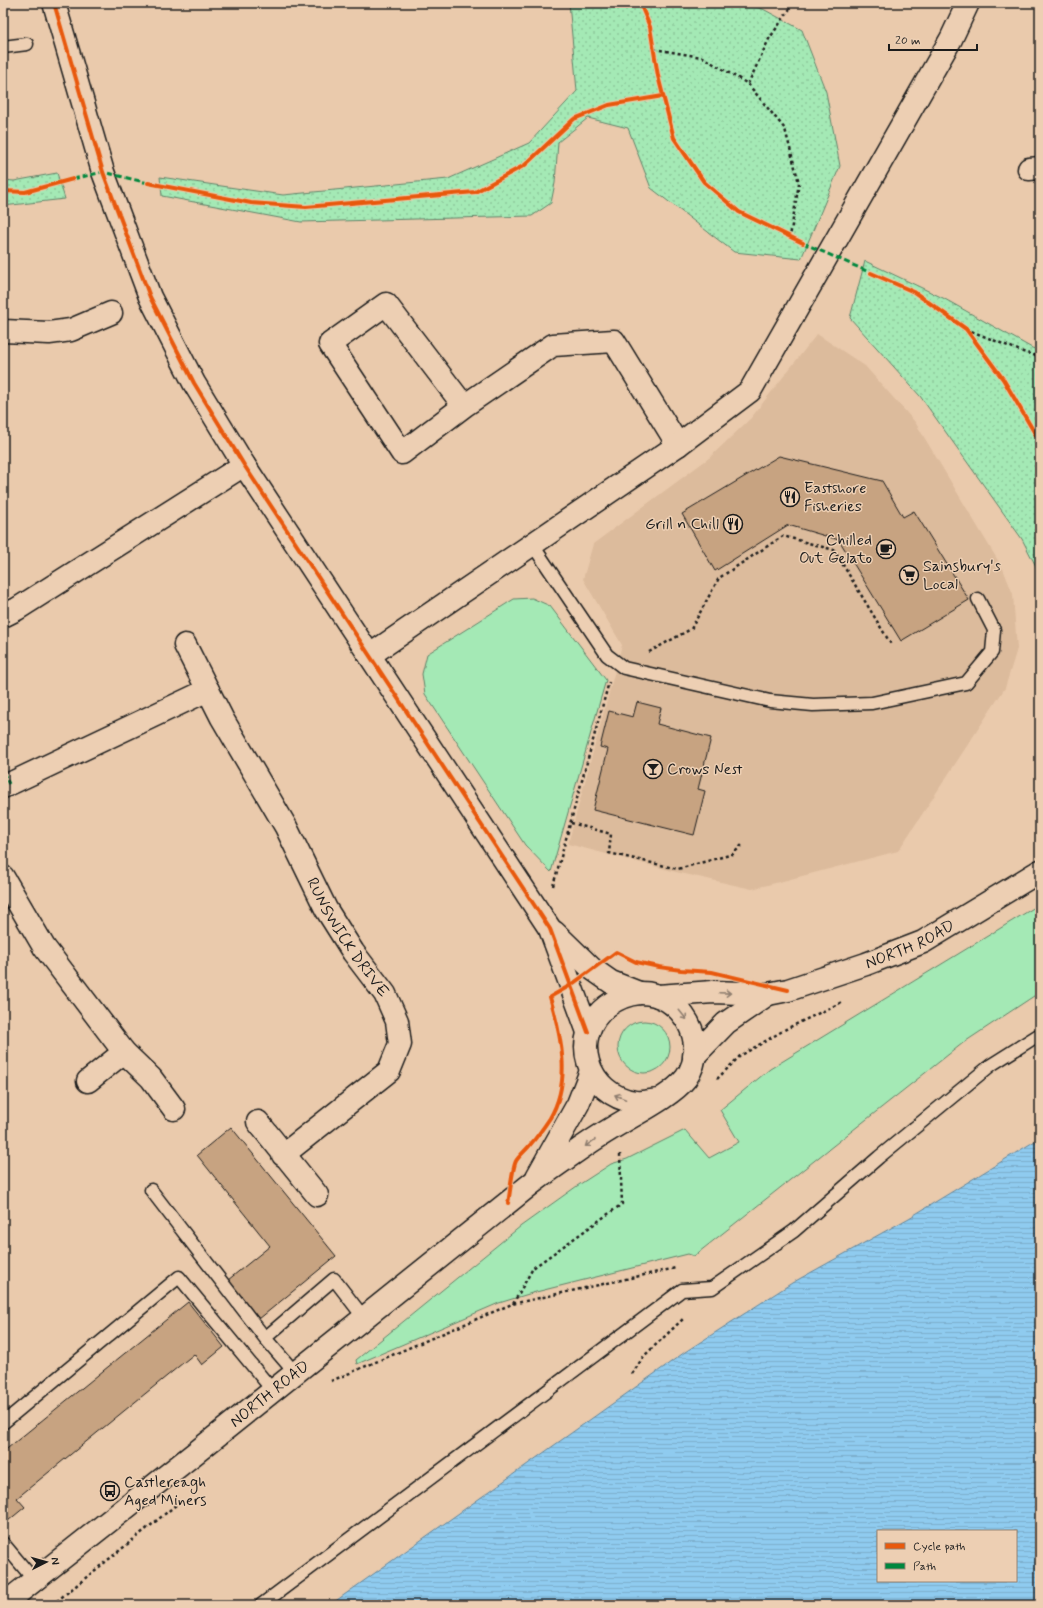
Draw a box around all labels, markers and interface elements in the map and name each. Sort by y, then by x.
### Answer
scale bar [889,26,977,52]
text: 20 m [895,33,921,49]
place label: Eastshore Fisheries [804,478,866,517]
restaurant icon: Eastshore Fisheries [779,486,801,508]
restaurant icon: Grill n Chill [722,513,744,535]
place label: Grill n Chill [645,514,719,535]
place label: Chilled Out Gelato [799,530,872,569]
cafe icon: Chilled Out Gelato [875,538,897,560]
place label: Sainsbury's Local [923,556,1001,595]
supermarket icon: Sainsbury's Local [898,564,920,586]
bar icon: Crows Nest [642,758,664,780]
place label: Crows Nest [667,759,743,780]
street label: RUNSWICK DRIVE [302,874,394,1001]
street label: NORTH ROAD [862,915,959,974]
one-way arrow [718,989,731,996]
one-way arrow [679,1010,687,1021]
one-way arrow [615,1093,627,1101]
one-way arrow [584,1139,595,1147]
street label: NORTH ROAD [225,1356,314,1432]
place label: Castlereagh Aged Miners [124,1472,207,1511]
bus stop icon: Castlereagh Aged Miners [99,1480,121,1502]
legend [877,1530,1017,1582]
text: Cycle path [913,1539,965,1555]
north arrow [26,1542,66,1582]
text: N [48,1557,62,1565]
text: Path [913,1559,936,1575]

